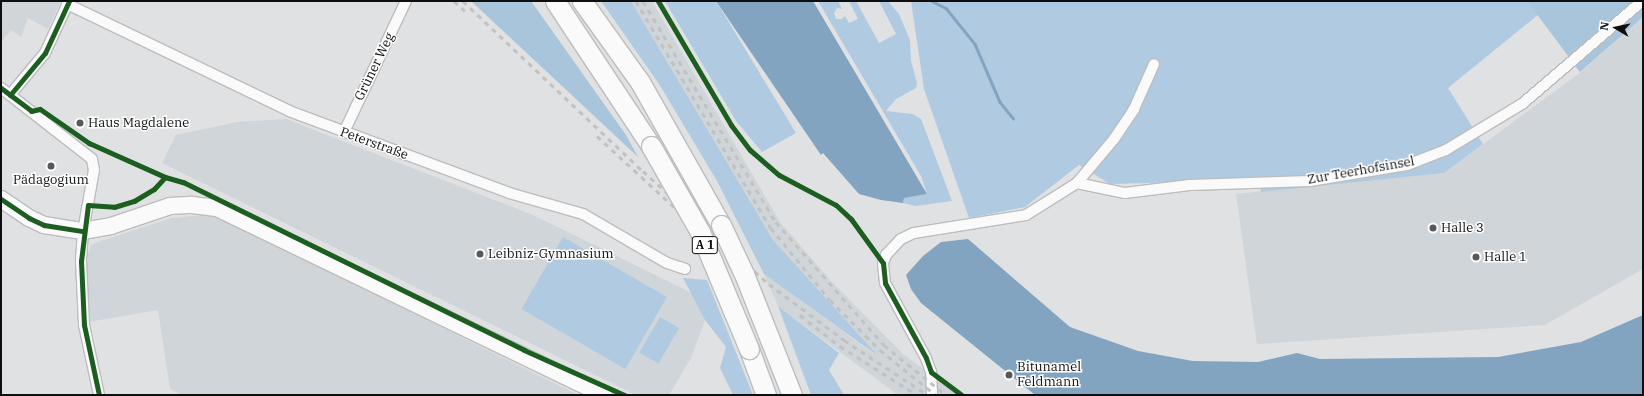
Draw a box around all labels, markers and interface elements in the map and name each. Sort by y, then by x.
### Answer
north arrow [1596,8,1636,48]
text: N [1597,21,1612,32]
street label: Grüner Weg [352,31,398,103]
place label: Haus Magdalene [88,115,189,131]
marker: Haus Magdalene [75,118,85,128]
street label: Peterstraße [338,125,410,163]
street label: Zur Teerhofsinsel [1306,154,1416,188]
marker: Pädagogium [46,161,56,171]
place label: Pädagogium [13,172,89,188]
place label: Halle 3 [1441,220,1484,236]
marker: Halle 3 [1428,223,1438,233]
road number: A 1 [691,235,719,255]
place label: Leibniz-Gymnasium [488,246,614,262]
marker: Leibniz-Gymnasium [475,249,485,259]
place label: Halle 1 [1484,249,1527,265]
marker: Halle 1 [1471,252,1481,262]
place label: Bitunamel Feldmann [1017,360,1081,391]
marker: Bitunamel Feldmann [1004,370,1014,380]

